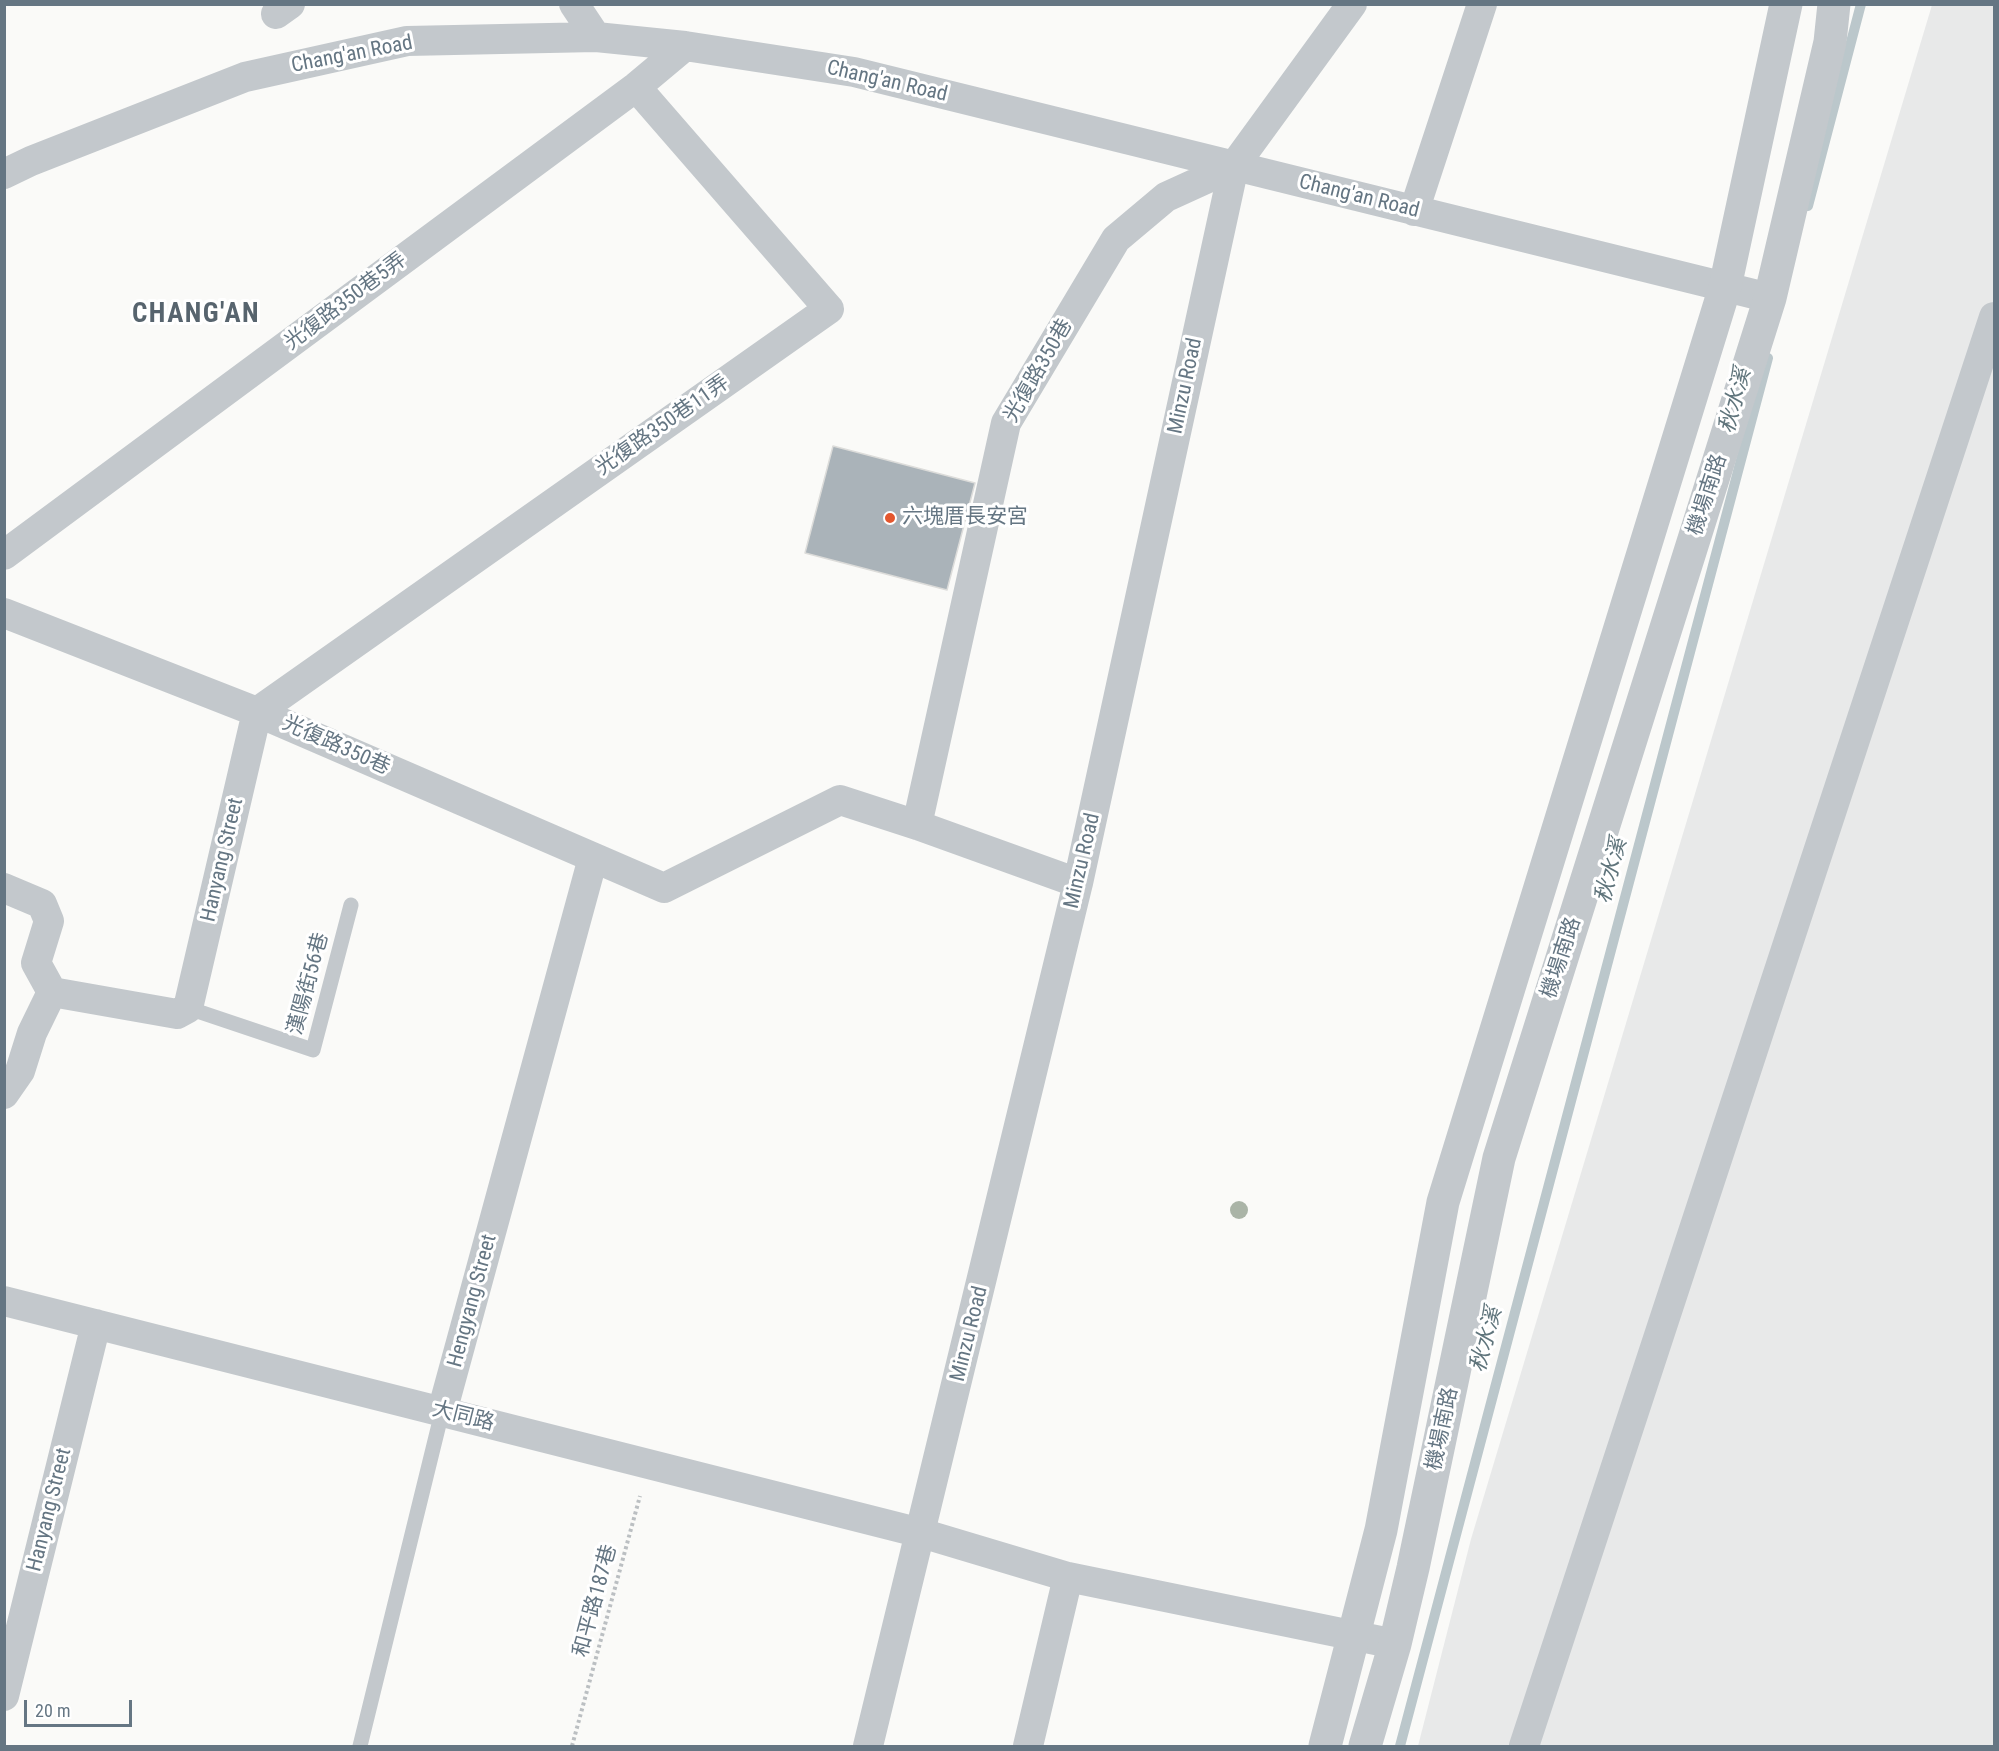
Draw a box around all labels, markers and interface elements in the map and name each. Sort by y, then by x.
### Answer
street label: Chang'an Road [289,31,415,79]
street label: Chang'an Road [824,56,950,108]
street label: Chang'an Road [1296,170,1422,224]
street label: 光復路350巷5弄 [280,248,412,356]
district label: CHANG'AN [132,299,260,331]
street label: 光復路350巷 [999,315,1079,427]
street label: Minzu Road [1164,336,1208,436]
water label: 秋水溪 [1715,366,1757,436]
street label: 光復路350巷11弄 [592,371,734,481]
street label: 機場南路 [1683,451,1733,539]
place label: 六塊厝長安宮 [902,505,1028,531]
marker: 六塊厝長安宮 [883,511,897,525]
street label: 光復路350巷 [278,711,394,781]
street label: Hanyang Street [196,796,250,924]
street label: Minzu Road [1060,811,1106,911]
water label: 秋水溪 [1591,836,1633,906]
street label: 機場南路 [1537,914,1587,1002]
street label: 漢陽街56巷 [283,930,335,1038]
street label: Hengyang Street [443,1232,503,1370]
street label: Minzu Road [946,1284,994,1384]
water label: 秋水溪 [1466,1305,1508,1375]
street label: 機場南路 [1422,1385,1464,1473]
street label: 大同路 [429,1397,497,1437]
street label: Hanyang Street [22,1446,78,1574]
street label: 和平路187巷 [569,1542,623,1660]
scale bar [27,1688,135,1726]
text: 20 m [35,1700,70,1721]

